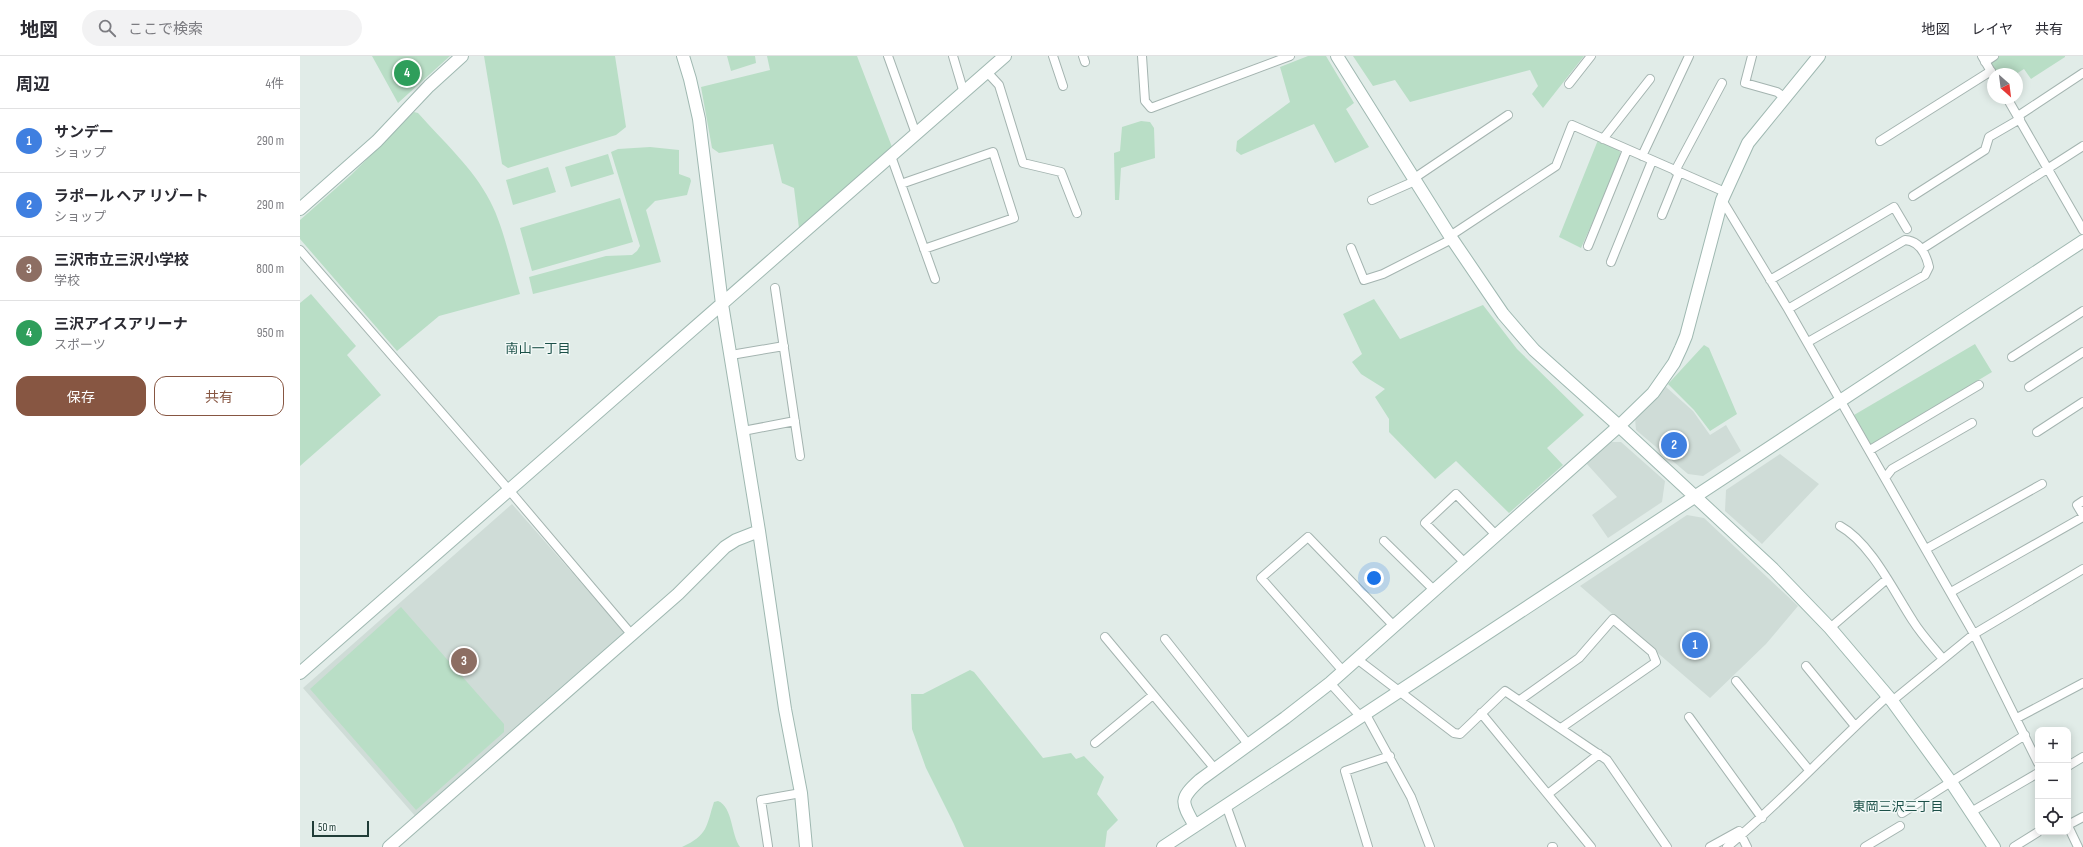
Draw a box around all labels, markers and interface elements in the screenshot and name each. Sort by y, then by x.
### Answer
search box [82,10,362,46]
icon: search [96,17,118,39]
text: 地図 [20,19,58,42]
text: ここで検索 [128,20,203,39]
text: 地図 [1921,21,1949,38]
text: レイヤ [1971,21,2013,38]
text: 共有 [2035,21,2063,38]
pin: 4 [394,58,420,88]
north arrow [1987,68,2023,104]
text: 周辺 [16,75,50,95]
text: 4件 [266,76,284,92]
text: サンデー [54,123,114,142]
text: 1 [26,133,32,149]
text: 290 m [257,133,284,149]
text: ショップ [54,145,106,161]
text: ラポール ヘア リゾート [54,187,209,206]
text: 2 [26,197,32,213]
text: 290 m [257,197,284,213]
text: ショップ [54,209,106,225]
text: 三沢市立三沢小学校 [54,251,189,270]
text: 3 [26,261,32,277]
text: 800 m [256,261,284,277]
text: 学校 [54,273,80,289]
text: 三沢アイスアリーナ [54,315,188,334]
text: 4 [26,325,32,341]
text: 950 m [257,325,284,341]
text: スポーツ [54,337,106,353]
district label: 南山一丁目 [505,341,571,357]
button: 保存 [16,376,146,416]
button: 共有 [154,376,284,416]
pin: 2 [1661,430,1687,460]
your location [1364,568,1384,588]
pin: 1 [1682,630,1708,660]
pin: 3 [451,646,477,676]
map controls [2035,727,2071,835]
button: + [2035,727,2071,763]
button: − [2035,763,2071,799]
district label: 東岡三沢三丁目 [1852,799,1944,815]
button: locate [2035,799,2071,835]
scale bar [312,819,369,838]
text: 50 m [318,821,336,834]

